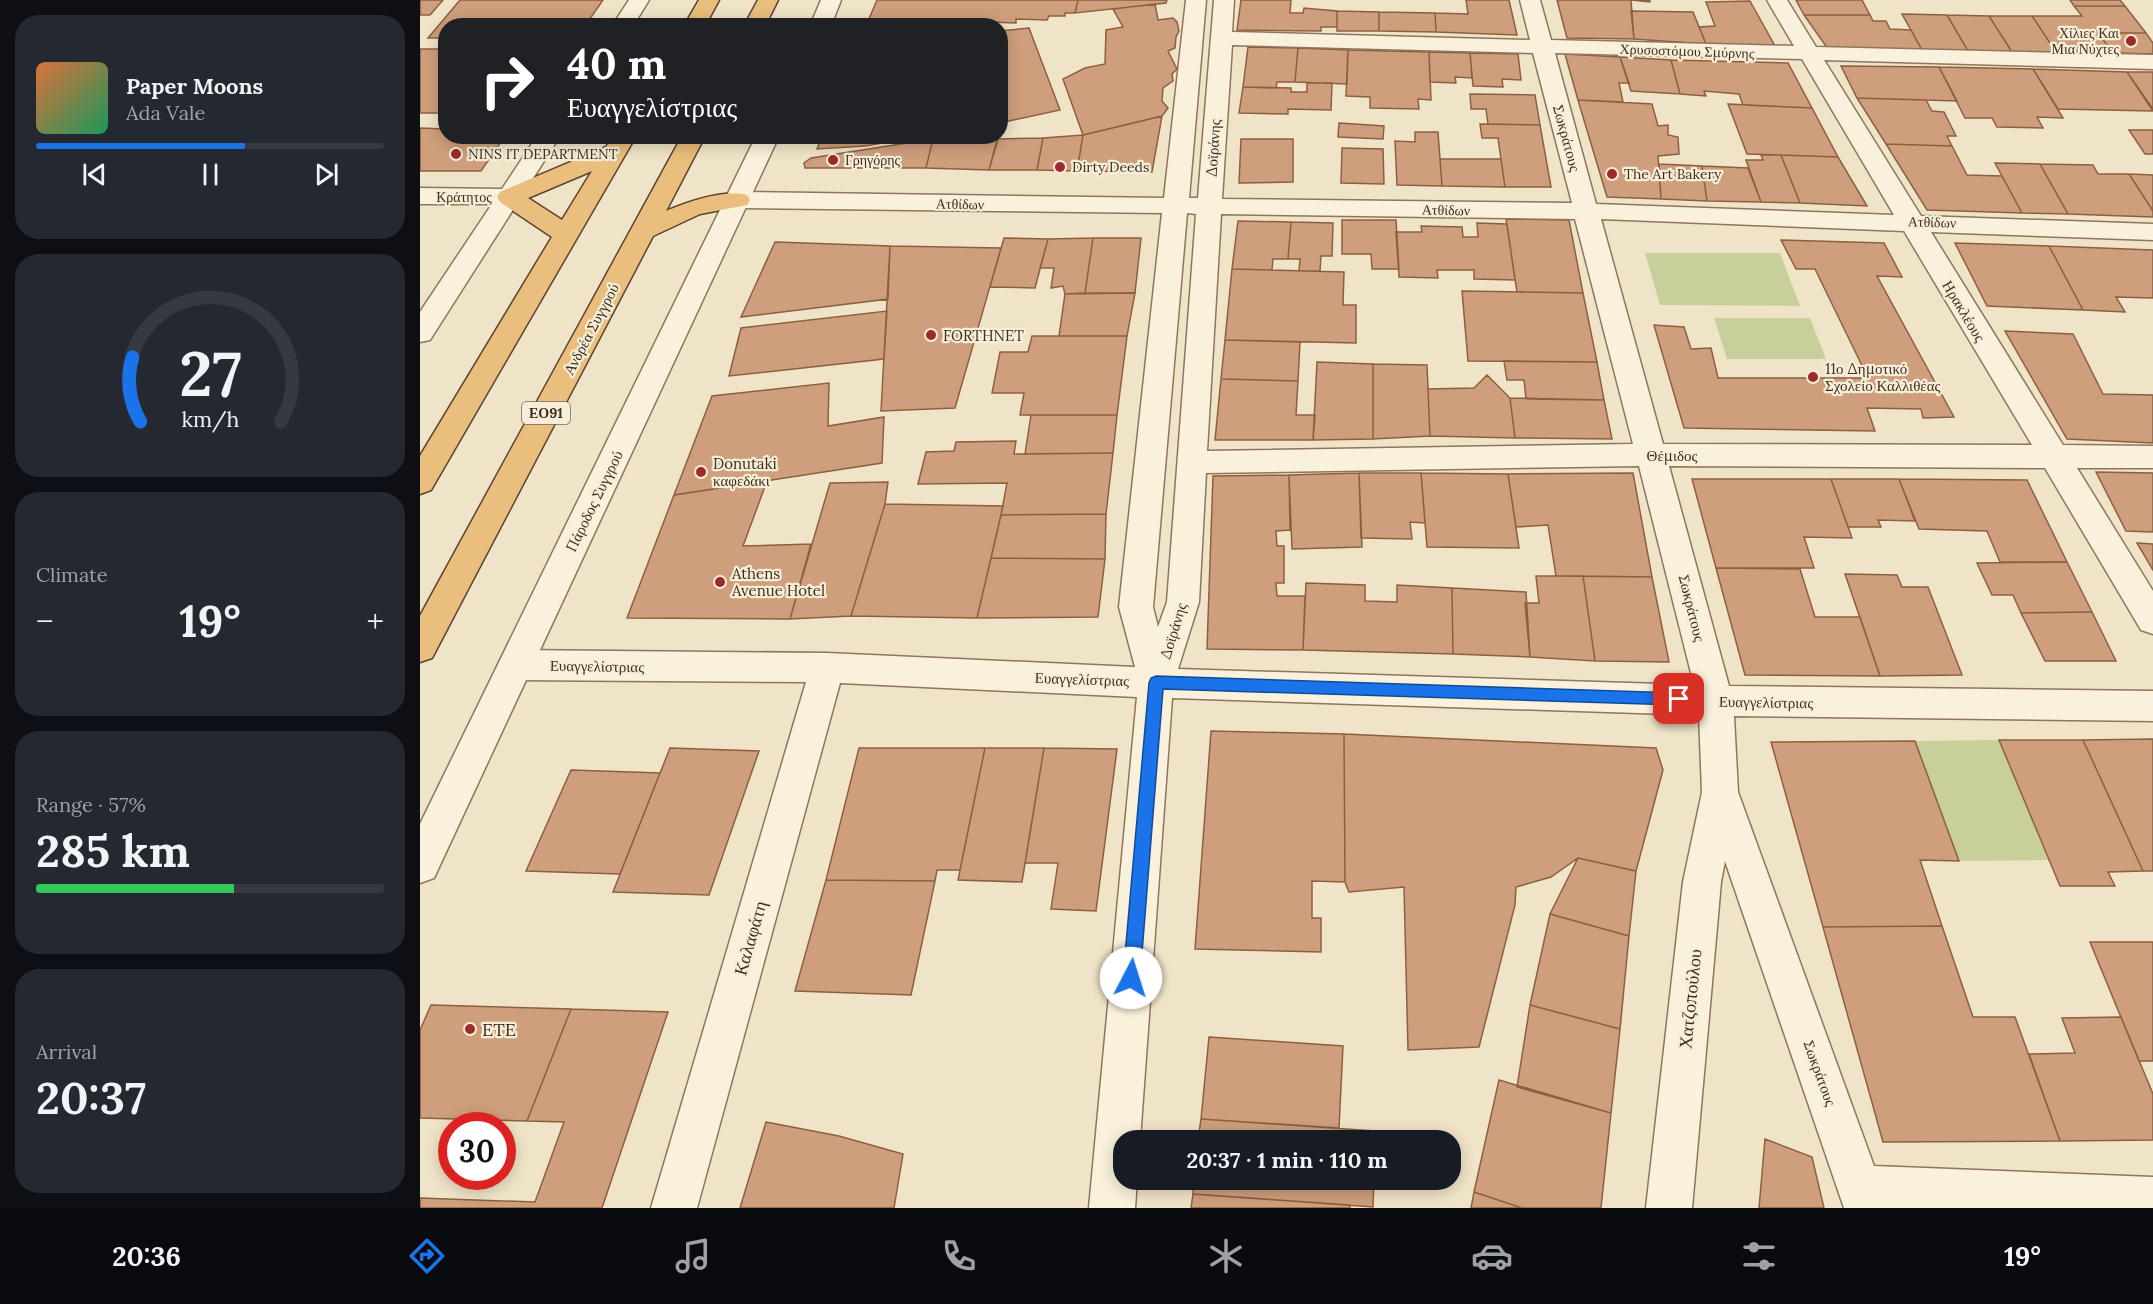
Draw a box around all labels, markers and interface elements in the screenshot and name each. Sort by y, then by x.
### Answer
place label: Χίλιες Και Μια Νύχτες [2051,24,2119,58]
marker: Χίλιες Και Μια Νύχτες [2124,34,2138,48]
text: 40 m [567,37,666,91]
street label: Χρυσοστόμου Σμύρνης [1619,40,1755,62]
icon: right [468,42,546,120]
text: Paper Moons [126,72,263,100]
text: Ευαγγελίστριας [567,90,737,124]
text: Ada Vale [126,100,205,125]
street label: Σωκράτους [1549,103,1585,174]
street label: Δοϊράνης [1202,118,1225,178]
place label: NINS IT DEPARTMENT [468,145,618,163]
marker: NINS IT DEPARTMENT [449,147,463,161]
place label: Γρηγόρης [845,151,900,169]
marker: Γρηγόρης [826,153,840,167]
icon: previous [78,158,111,191]
icon: pause [194,158,227,191]
icon: next [310,158,343,191]
place label: Dirty Deeds [1072,158,1149,176]
marker: Dirty Deeds [1053,160,1067,174]
place label: The Art Bakery [1624,165,1722,183]
marker: The Art Bakery [1605,167,1619,181]
street label: Κράτητος [436,188,492,206]
street label: Ατθίδων [936,195,984,213]
street label: Ατθίδων [1422,201,1470,219]
street label: Ατθίδων [1908,212,1956,232]
street label: Ηρακλέους [1938,277,1990,345]
street label: Ανδρέα Συγγρού [559,280,623,378]
place label: FORTHNET [943,326,1024,345]
marker: FORTHNET [924,328,938,342]
text: 27 [179,334,241,414]
place label: 11ο Δημοτικό Σχολείο Καλλιθέας [1825,359,1940,395]
marker: 11ο Δημοτικό Σχολείο Καλλιθέας [1806,370,1820,384]
road number: ΕΟ91 [522,402,570,424]
text: km/h [181,406,239,434]
street label: Θέμιδος [1647,446,1697,465]
street label: Πάροδος Συγγρού [561,447,627,555]
place label: Donutaki καφεδάκι [713,454,777,490]
marker: Donutaki καφεδάκι [694,465,708,479]
text: Climate [36,562,108,587]
place label: Athens Avenue Hotel [731,564,825,600]
street label: Σωκράτους [1675,573,1710,644]
marker: Athens Avenue Hotel [713,575,727,589]
text: 19° [179,592,241,649]
text: − [36,600,54,642]
text: + [366,600,384,642]
street label: Δοϊράνης [1155,600,1191,661]
street label: Ευαγγελίστριας [550,656,644,676]
street label: Ευαγγελίστριας [1034,668,1130,690]
pin [1653,673,1704,724]
icon: arrive [1662,682,1695,715]
street label: Ευαγγελίστριας [1719,692,1813,712]
text: Range · 57% [36,792,146,817]
text: 285 km [36,822,190,879]
street label: Καλαφάτη [728,898,772,978]
position arrow [1099,946,1163,1010]
street label: Χατζοπούλου [1673,948,1707,1050]
place label: ETE [482,1018,516,1041]
marker: ETE [463,1022,477,1036]
street label: Σωκράτους [1799,1038,1841,1108]
text: Arrival [36,1039,97,1064]
text: 20:37 [36,1069,146,1126]
speed limit sign: 30 [438,1112,516,1190]
text: 20:37 · 1 min · 110 m [1186,1146,1388,1174]
icon: directions [406,1235,448,1277]
icon: music [672,1235,714,1277]
icon: phone [938,1235,980,1277]
icon: climate [1205,1235,1247,1277]
icon: car [1471,1235,1513,1277]
icon: filters [1738,1235,1780,1277]
text: 20:36 [112,1239,181,1273]
text: 19° [2004,1239,2041,1273]

